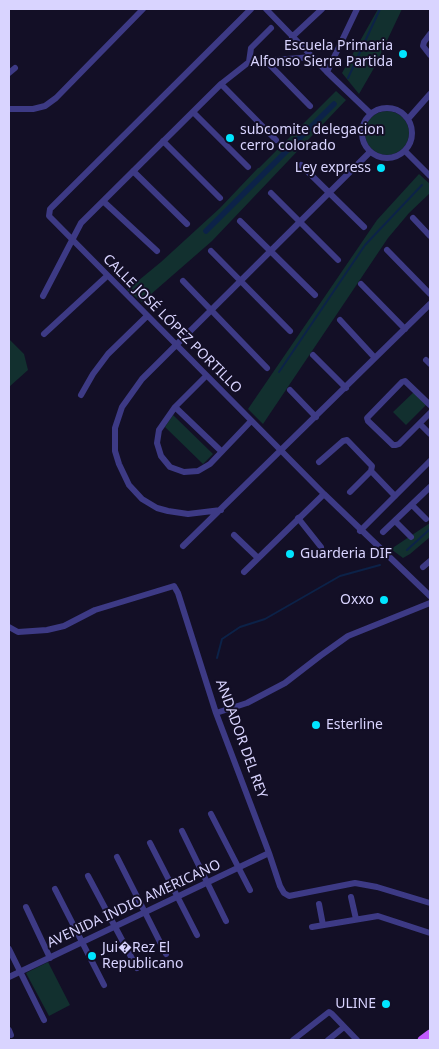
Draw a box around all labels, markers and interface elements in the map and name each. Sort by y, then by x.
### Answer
place label: Escuela Primaria Alfonso Sierra Partida [250,38,393,70]
marker: Escuela Primaria Alfonso Sierra Partida [397,48,409,60]
place label: subcomite delegacion cerro colorado [240,122,384,154]
marker: subcomite delegacion cerro colorado [224,132,236,144]
place label: Ley express [295,160,371,176]
marker: Ley express [375,162,387,174]
street label: CALLE JOSÉ LÓPEZ PORTILLO [99,251,245,397]
place label: Guarderia DIF [300,546,392,562]
marker: Guarderia DIF [284,548,296,560]
place label: Oxxo [340,592,374,608]
marker: Oxxo [378,594,390,606]
street label: ANDADOR DEL REY [212,677,270,801]
place label: Esterline [326,717,383,733]
marker: Esterline [310,719,322,731]
street label: AVENIDA INDIO AMERICANO [45,856,223,952]
place label: Jui�Rez El Republicano [102,940,183,972]
marker: Jui�Rez El Republicano [86,950,98,962]
place label: ULINE [335,996,376,1012]
marker: ULINE [380,998,392,1010]

